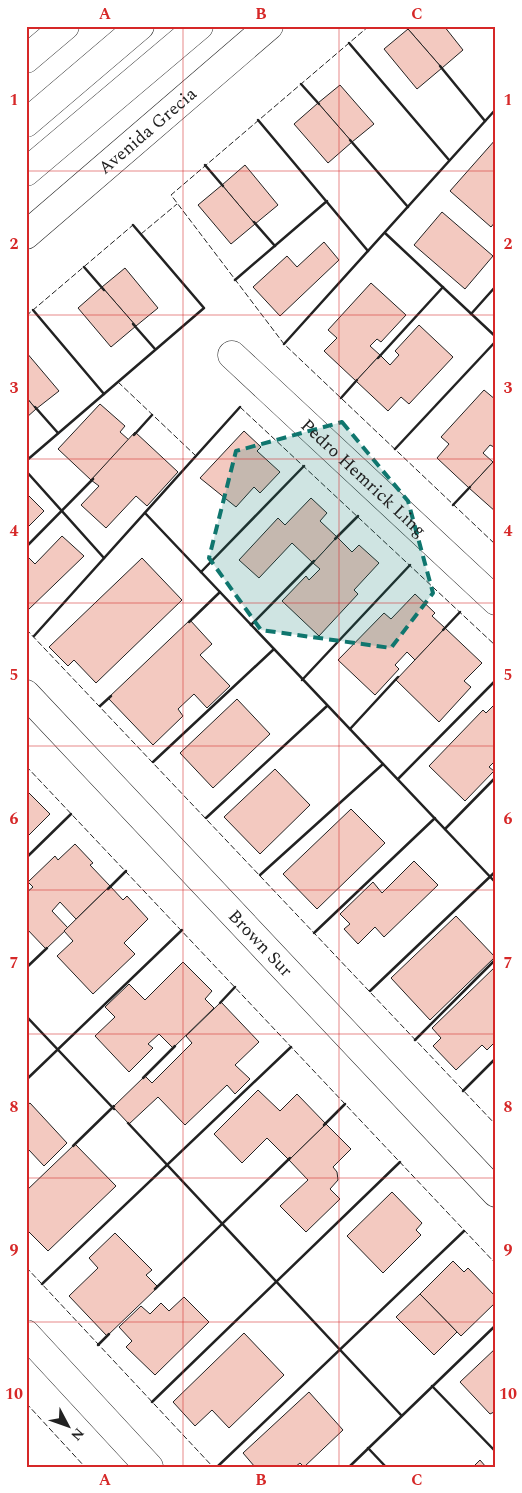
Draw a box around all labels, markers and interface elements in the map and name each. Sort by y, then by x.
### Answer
text: A [99,2,112,26]
text: B [255,2,267,26]
text: C [411,2,423,26]
street label: Avenida Grecia [92,80,203,181]
text: 1 [10,88,18,112]
text: 1 [504,88,512,112]
text: 2 [10,232,19,256]
text: 2 [504,232,513,256]
text: 3 [10,376,19,400]
text: 3 [504,376,513,400]
street label: Pedro Hemrick Ling [295,412,433,543]
text: 4 [10,519,19,543]
text: 4 [504,519,513,543]
text: 5 [10,663,18,687]
text: 5 [504,663,512,687]
text: 6 [10,807,19,831]
text: 6 [504,807,513,831]
street label: Brown Sur [222,903,299,983]
text: 7 [10,951,19,975]
text: 7 [504,951,513,975]
text: 8 [10,1095,19,1119]
text: 8 [504,1095,513,1119]
text: 9 [10,1238,19,1262]
text: 9 [504,1238,513,1262]
text: 10 [5,1382,23,1406]
text: 10 [499,1382,517,1406]
north arrow [42,1400,92,1450]
text: N [66,1423,89,1445]
text: A [99,1468,112,1492]
text: B [255,1468,267,1492]
text: C [411,1468,423,1492]

